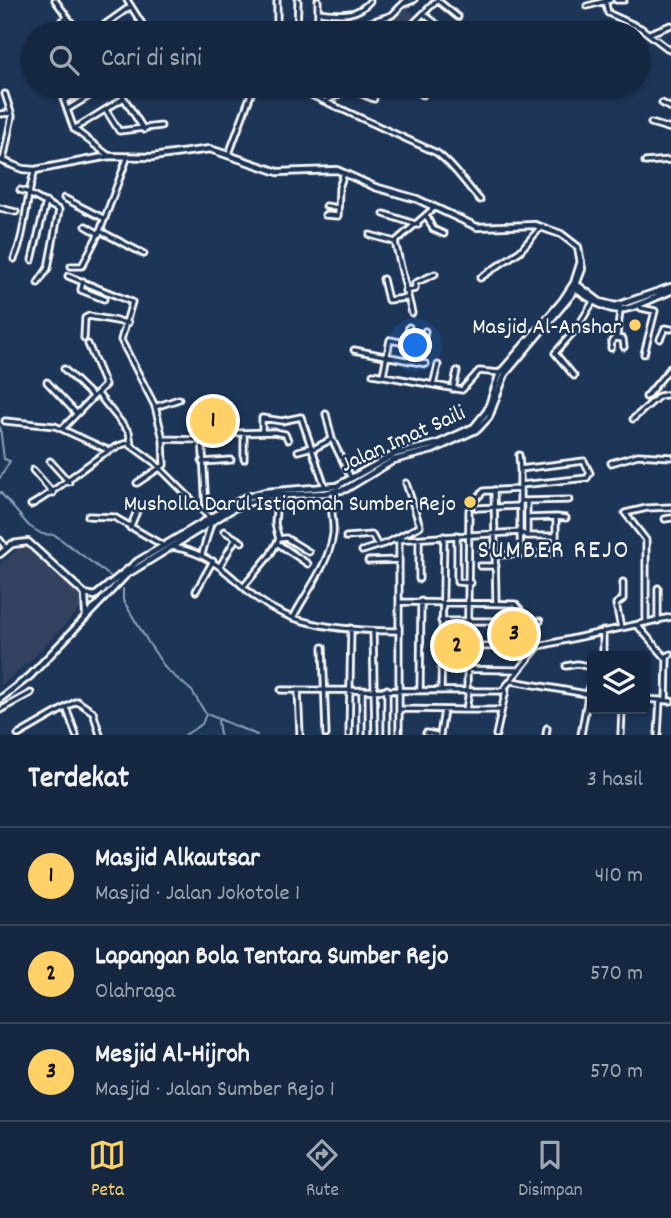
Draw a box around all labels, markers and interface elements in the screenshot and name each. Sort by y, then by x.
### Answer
search box [21,21,650,98]
icon: search [45,41,83,79]
text: Cari di sini [101,41,202,78]
place label: Masjid Al-Anshar [472,312,621,345]
marker: Masjid Al-Anshar [627,317,643,333]
your location [398,328,432,362]
pin: 1 [190,395,236,447]
street label: Jalan Imat Saili [336,398,471,482]
place label: Musholla Darul Istiqomah Sumber Rejo [124,489,456,522]
marker: Musholla Darul Istiqomah Sumber Rejo [462,494,478,510]
district label: SUMBER REJO [478,533,630,570]
pin: 3 [491,608,537,660]
pin: 2 [434,620,480,672]
map controls [587,651,650,714]
button: layers [587,651,650,714]
text: Terdekat [28,759,129,802]
text: 3 hasil [587,764,643,797]
text: Masjid Alkautsar [95,841,260,878]
text: 1 [48,860,54,893]
text: 410 m [595,860,643,893]
text: Masjid · Jalan Jokotole 1 [95,878,300,911]
text: Lapangan Bola Tentara Sumber Rejo [95,939,449,976]
text: 2 [46,958,56,991]
text: 570 m [590,958,643,991]
text: Olahraga [95,976,175,1009]
text: Mesjid Al-Hijroh [95,1037,250,1074]
text: 3 [46,1056,56,1089]
text: 570 m [590,1056,643,1089]
text: Masjid · Jalan Sumber Rejo 1 [95,1074,335,1107]
tab: Peta [88,1136,126,1205]
tab: Rute [303,1136,341,1205]
tab: Disimpan [518,1136,583,1205]

